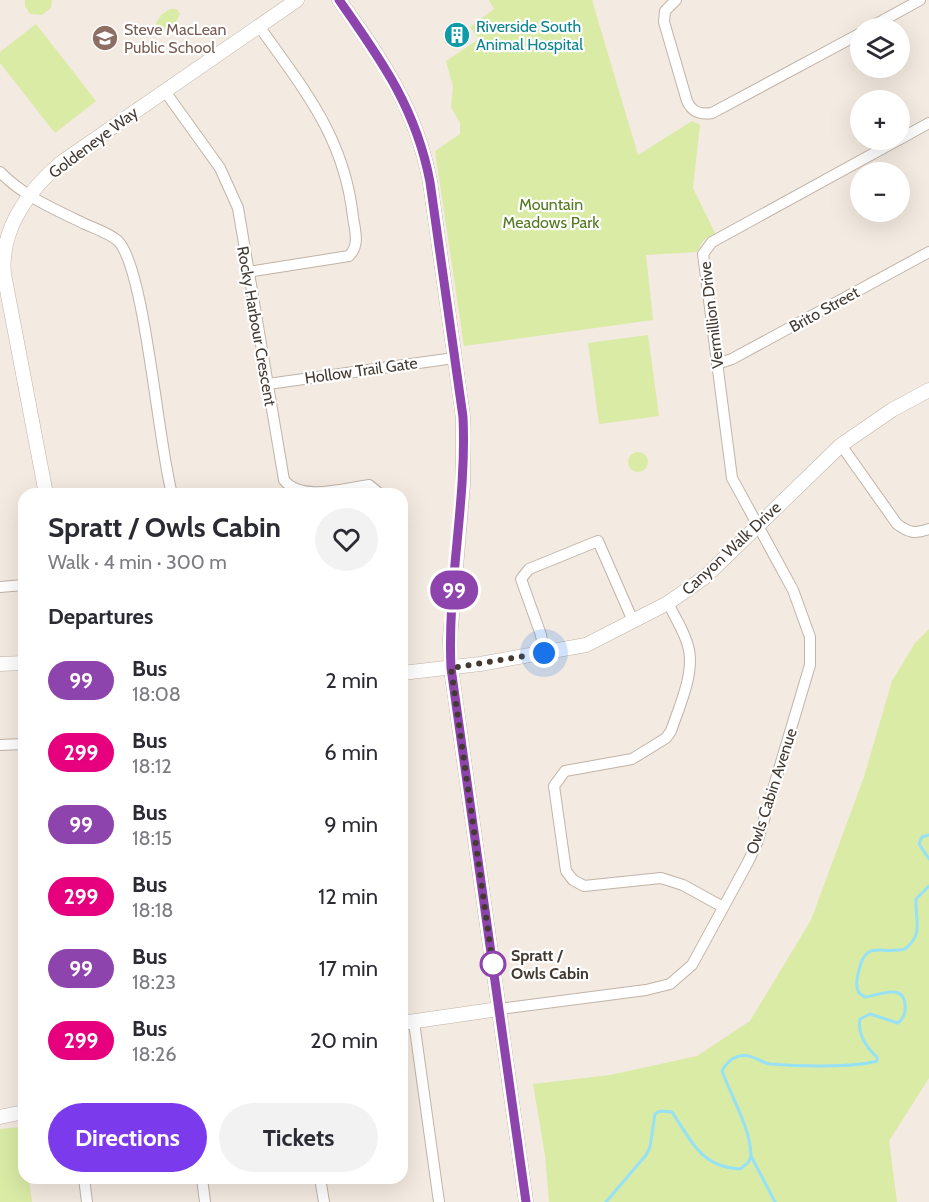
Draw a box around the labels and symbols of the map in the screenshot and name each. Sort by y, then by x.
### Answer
place label: Riverside South Animal Hospital [476,17,583,54]
place label: Steve MacLean Public School [124,20,227,57]
building icon: Riverside South Animal Hospital [442,20,472,50]
school or university icon: Steve MacLean Public School [90,23,120,53]
street label: Goldeneye Way [45,103,142,182]
park label: Mountain Meadows Park [503,195,600,232]
street label: Rocky Harbour Crescent [233,245,280,408]
street label: Vermillion Drive [696,260,727,370]
street label: Brito Street [786,282,863,336]
street label: Hollow Trail Gate [304,353,419,388]
street label: Canyon Walk Drive [678,498,785,599]
line badge: 99 [427,570,481,610]
your location [529,638,559,668]
street label: Owls Cabin Avenue [742,726,801,856]
place label: Spratt / Owls Cabin [511,946,589,983]
marker: Spratt / Owls Cabin [480,951,506,977]

